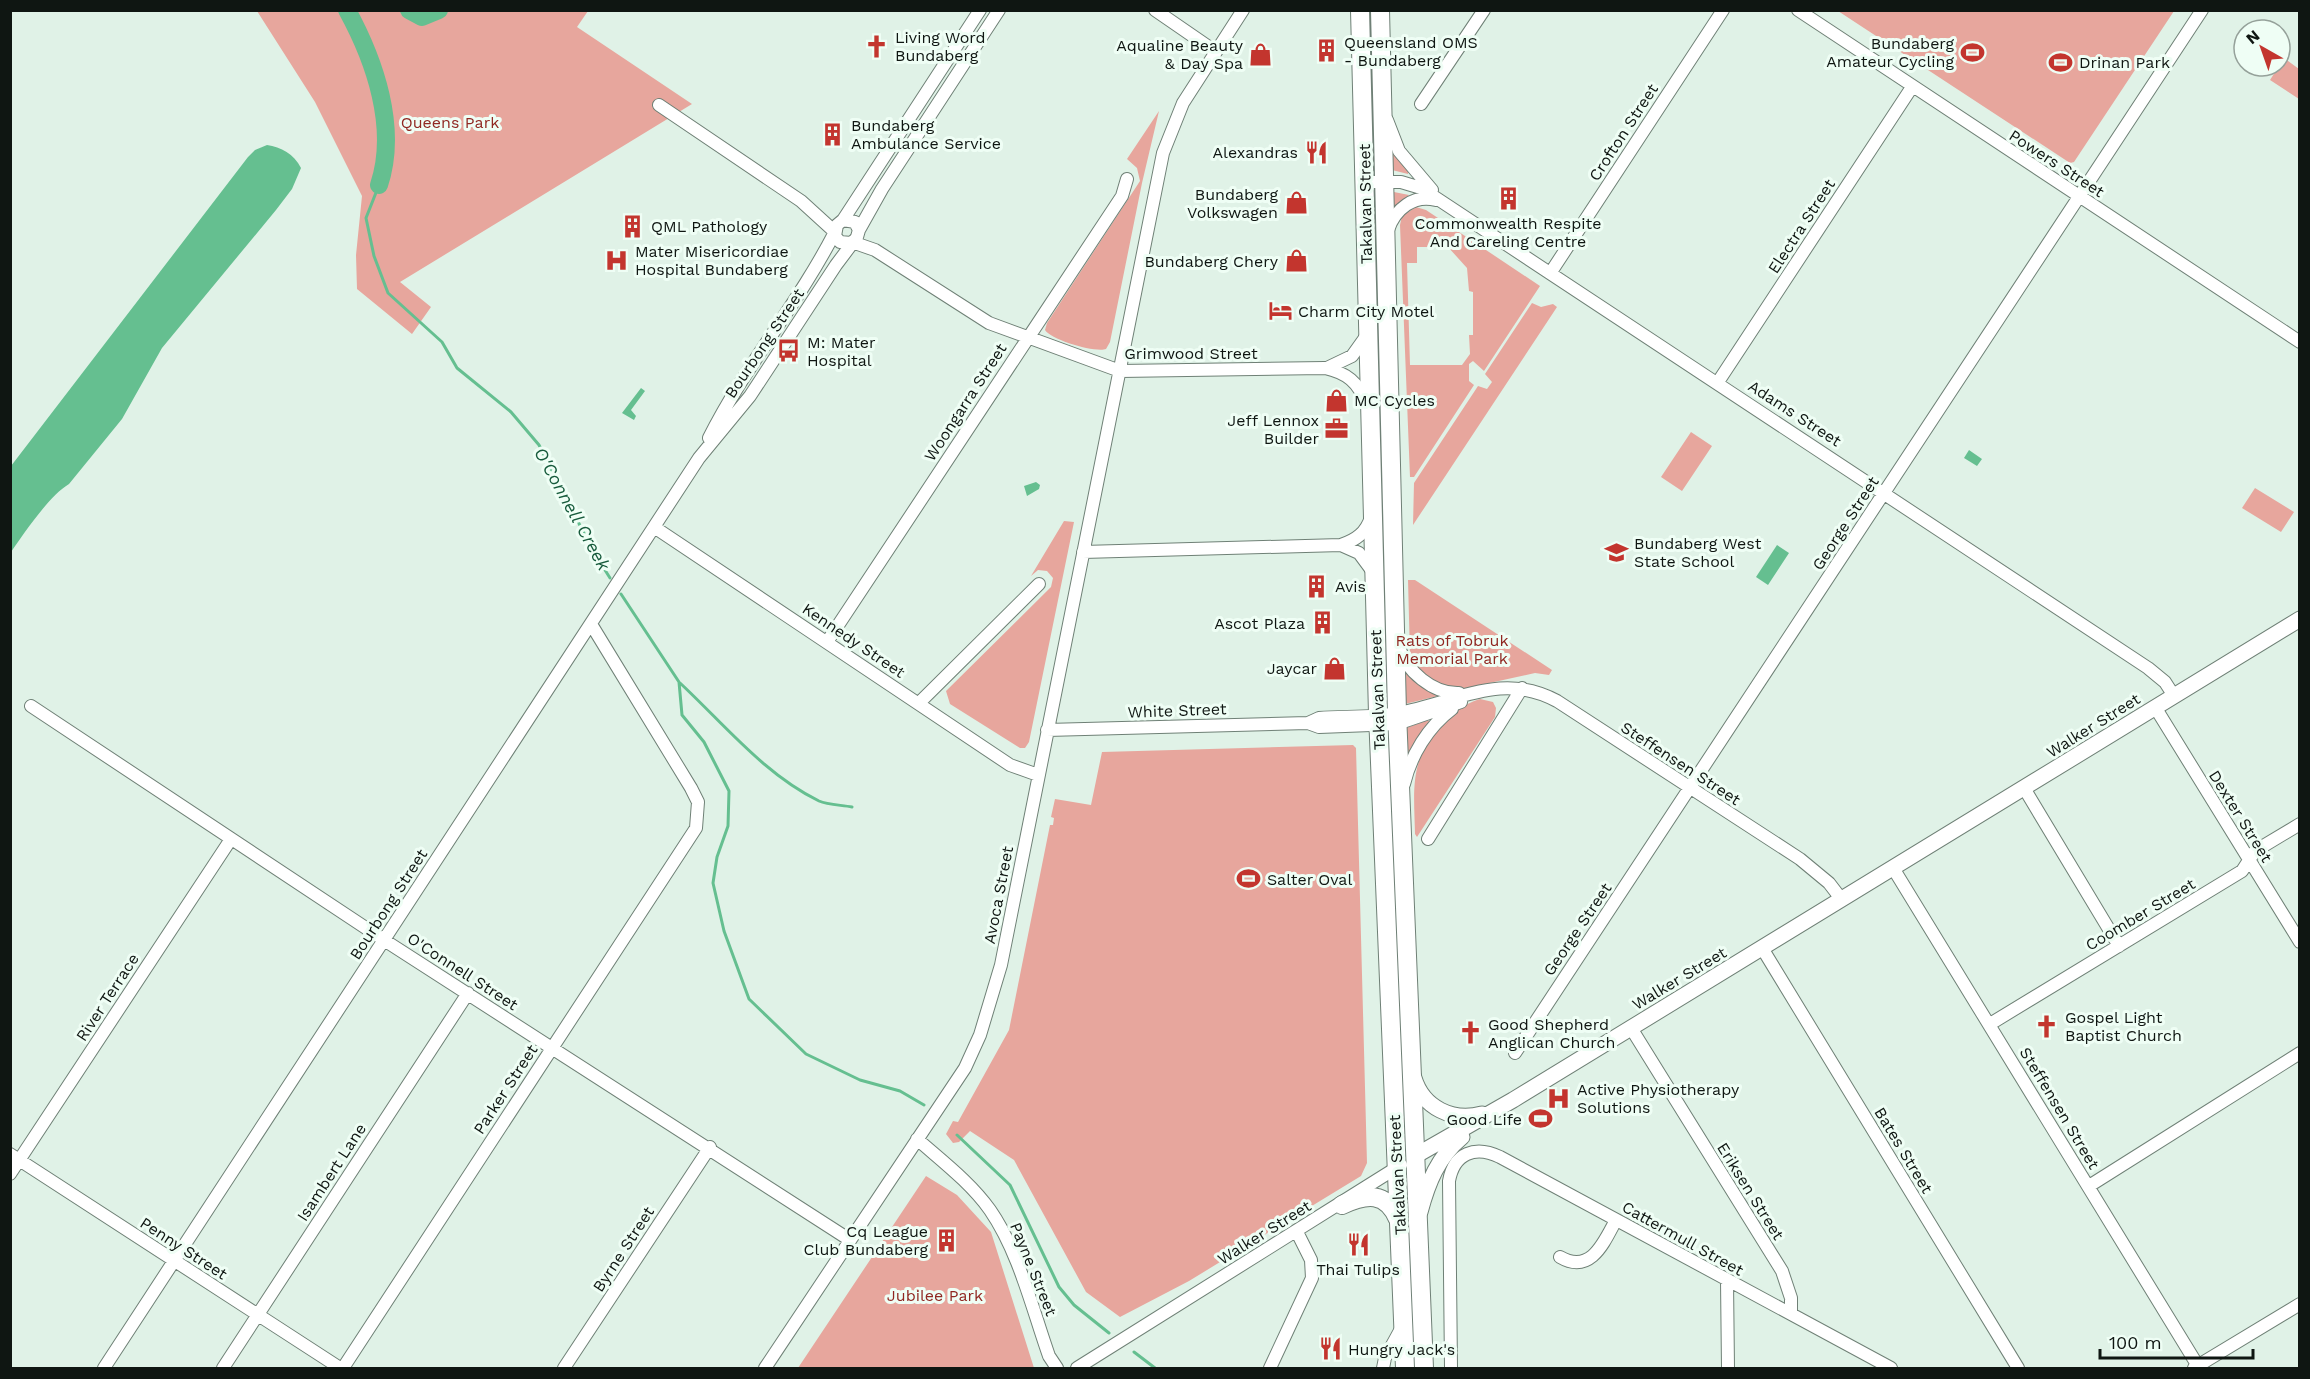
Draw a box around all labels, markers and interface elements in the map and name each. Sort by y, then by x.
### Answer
north arrow [2232,18,2292,78]
text: N [2242,26,2263,48]
place label: Living Word Bundaberg [895,28,986,65]
church icon: Living Word Bundaberg [864,33,890,59]
place label: Queensland OMS - Bundaberg [1344,33,1478,70]
place label: Bundaberg Amateur Cycling [1826,34,1954,71]
place label: Aqualine Beauty & Day Spa [1116,36,1244,73]
building icon: Queensland OMS - Bundaberg [1313,38,1339,64]
sports icon: Bundaberg Amateur Cycling [1959,39,1985,65]
shop icon: Aqualine Beauty & Day Spa [1248,41,1274,67]
sports icon: Drinan Park [2048,49,2074,75]
place label: Drinan Park [2079,53,2170,72]
street label: Crofton Street [1585,80,1662,184]
park label: Queens Park [401,113,499,132]
place label: Bundaberg Ambulance Service [851,116,1001,153]
building icon: Bundaberg Ambulance Service [820,121,846,147]
street label: Powers Street [2006,126,2108,201]
restaurant icon: Alexandras [1303,139,1329,165]
place label: Alexandras [1212,143,1298,162]
street label: Takalvan Street [1355,143,1376,264]
street label: Electra Street [1764,175,1839,277]
place label: Bundaberg Volkswagen [1187,185,1278,222]
building icon: Commonwealth Respite And Careling Centre [1495,185,1521,211]
shop icon: Bundaberg Volkswagen [1283,190,1309,216]
building icon: QML Pathology [620,213,646,239]
place label: Commonwealth Respite And Careling Centre [1415,214,1601,251]
place label: QML Pathology [651,217,768,236]
place label: Mater Misericordiae Hospital Bundaberg [635,242,789,279]
hospital icon: Mater Misericordiae Hospital Bundaberg [604,247,630,273]
shop icon: Bundaberg Chery [1283,248,1309,274]
place label: Bundaberg Chery [1144,252,1279,271]
street label: Bourbong Street [721,285,808,402]
hotel icon: Charm City Motel [1267,298,1293,324]
place label: Charm City Motel [1298,302,1434,321]
place label: M: Mater Hospital [807,333,876,370]
bus stop icon: M: Mater Hospital [776,338,802,364]
street label: Woongarra Street [920,340,1011,465]
street label: Grimwood Street [1124,344,1258,363]
street label: Adams Street [1745,376,1845,451]
shop icon: MC Cycles [1323,387,1349,413]
place label: MC Cycles [1354,391,1435,410]
place label: Jeff Lennox Builder [1227,411,1319,448]
office icon: Jeff Lennox Builder [1324,416,1350,442]
water label: O'Connell Creek [530,444,616,575]
street label: George Street [1808,473,1883,574]
place label: Bundaberg West State School [1634,534,1762,571]
school or university icon: Bundaberg West State School [1603,539,1629,565]
building icon: Avis [1304,573,1330,599]
place label: Avis [1335,577,1366,596]
street label: Kennedy Street [799,599,909,682]
building icon: Ascot Plaza [1310,610,1336,636]
place label: Ascot Plaza [1214,614,1305,633]
street label: Takalvan Street [1366,629,1389,750]
park label: Rats of Tobruk Memorial Park [1395,631,1509,668]
shop icon: Jaycar [1322,655,1348,681]
place label: Jaycar [1267,659,1317,678]
street label: Walker Street [2043,689,2144,762]
street label: White Street [1127,699,1227,722]
street label: Steffensen Street [1617,718,1744,809]
street label: Dexter Street [2205,767,2277,866]
street label: Avoca Street [980,844,1017,946]
street label: Bourbong Street [346,845,431,963]
sports icon: Salter Oval [1236,866,1262,892]
place label: Salter Oval [1267,870,1352,889]
street label: Coomber Street [2082,874,2199,955]
street label: George Street [1539,879,1616,979]
street label: O'Connell Street [404,929,522,1014]
street label: Walker Street [1629,943,1730,1014]
street label: River Terrace [72,950,143,1045]
place label: Gospel Light Baptist Church [2065,1008,2182,1045]
church icon: Gospel Light Baptist Church [2034,1013,2060,1039]
place label: Good Shepherd Anglican Church [1488,1015,1615,1052]
church icon: Good Shepherd Anglican Church [1457,1020,1483,1046]
street label: Parker Street [469,1041,542,1138]
street label: Steffensen Street [2016,1044,2104,1173]
place label: Active Physiotherapy Solutions [1577,1080,1740,1117]
hospital icon: Active Physiotherapy Solutions [1546,1085,1572,1111]
street label: Bates Street [1870,1104,1937,1197]
sports icon: Good Life [1527,1106,1553,1132]
place label: Good Life [1447,1110,1522,1129]
street label: Takalvan Street [1385,1114,1410,1236]
street label: Isambert Lane [293,1120,370,1225]
street label: Eriksen Street [1713,1139,1788,1244]
street label: Walker Street [1214,1196,1315,1269]
street label: Cattermull Street [1619,1197,1747,1280]
street label: Byrne Street [589,1203,658,1296]
street label: Penny Street [137,1213,231,1284]
street label: Payne Street [1006,1220,1061,1319]
place label: Cq League Club Bundaberg [804,1222,928,1259]
building icon: Cq League Club Bundaberg [933,1227,959,1253]
restaurant icon: Thai Tulips [1345,1231,1371,1257]
place label: Thai Tulips [1316,1260,1400,1279]
park label: Jubilee Park [887,1286,983,1305]
scale bar [2100,1322,2253,1360]
text: 100 m [2109,1332,2162,1353]
restaurant icon: Hungry Jack's [1317,1336,1343,1362]
place label: Hungry Jack's [1348,1340,1455,1359]

